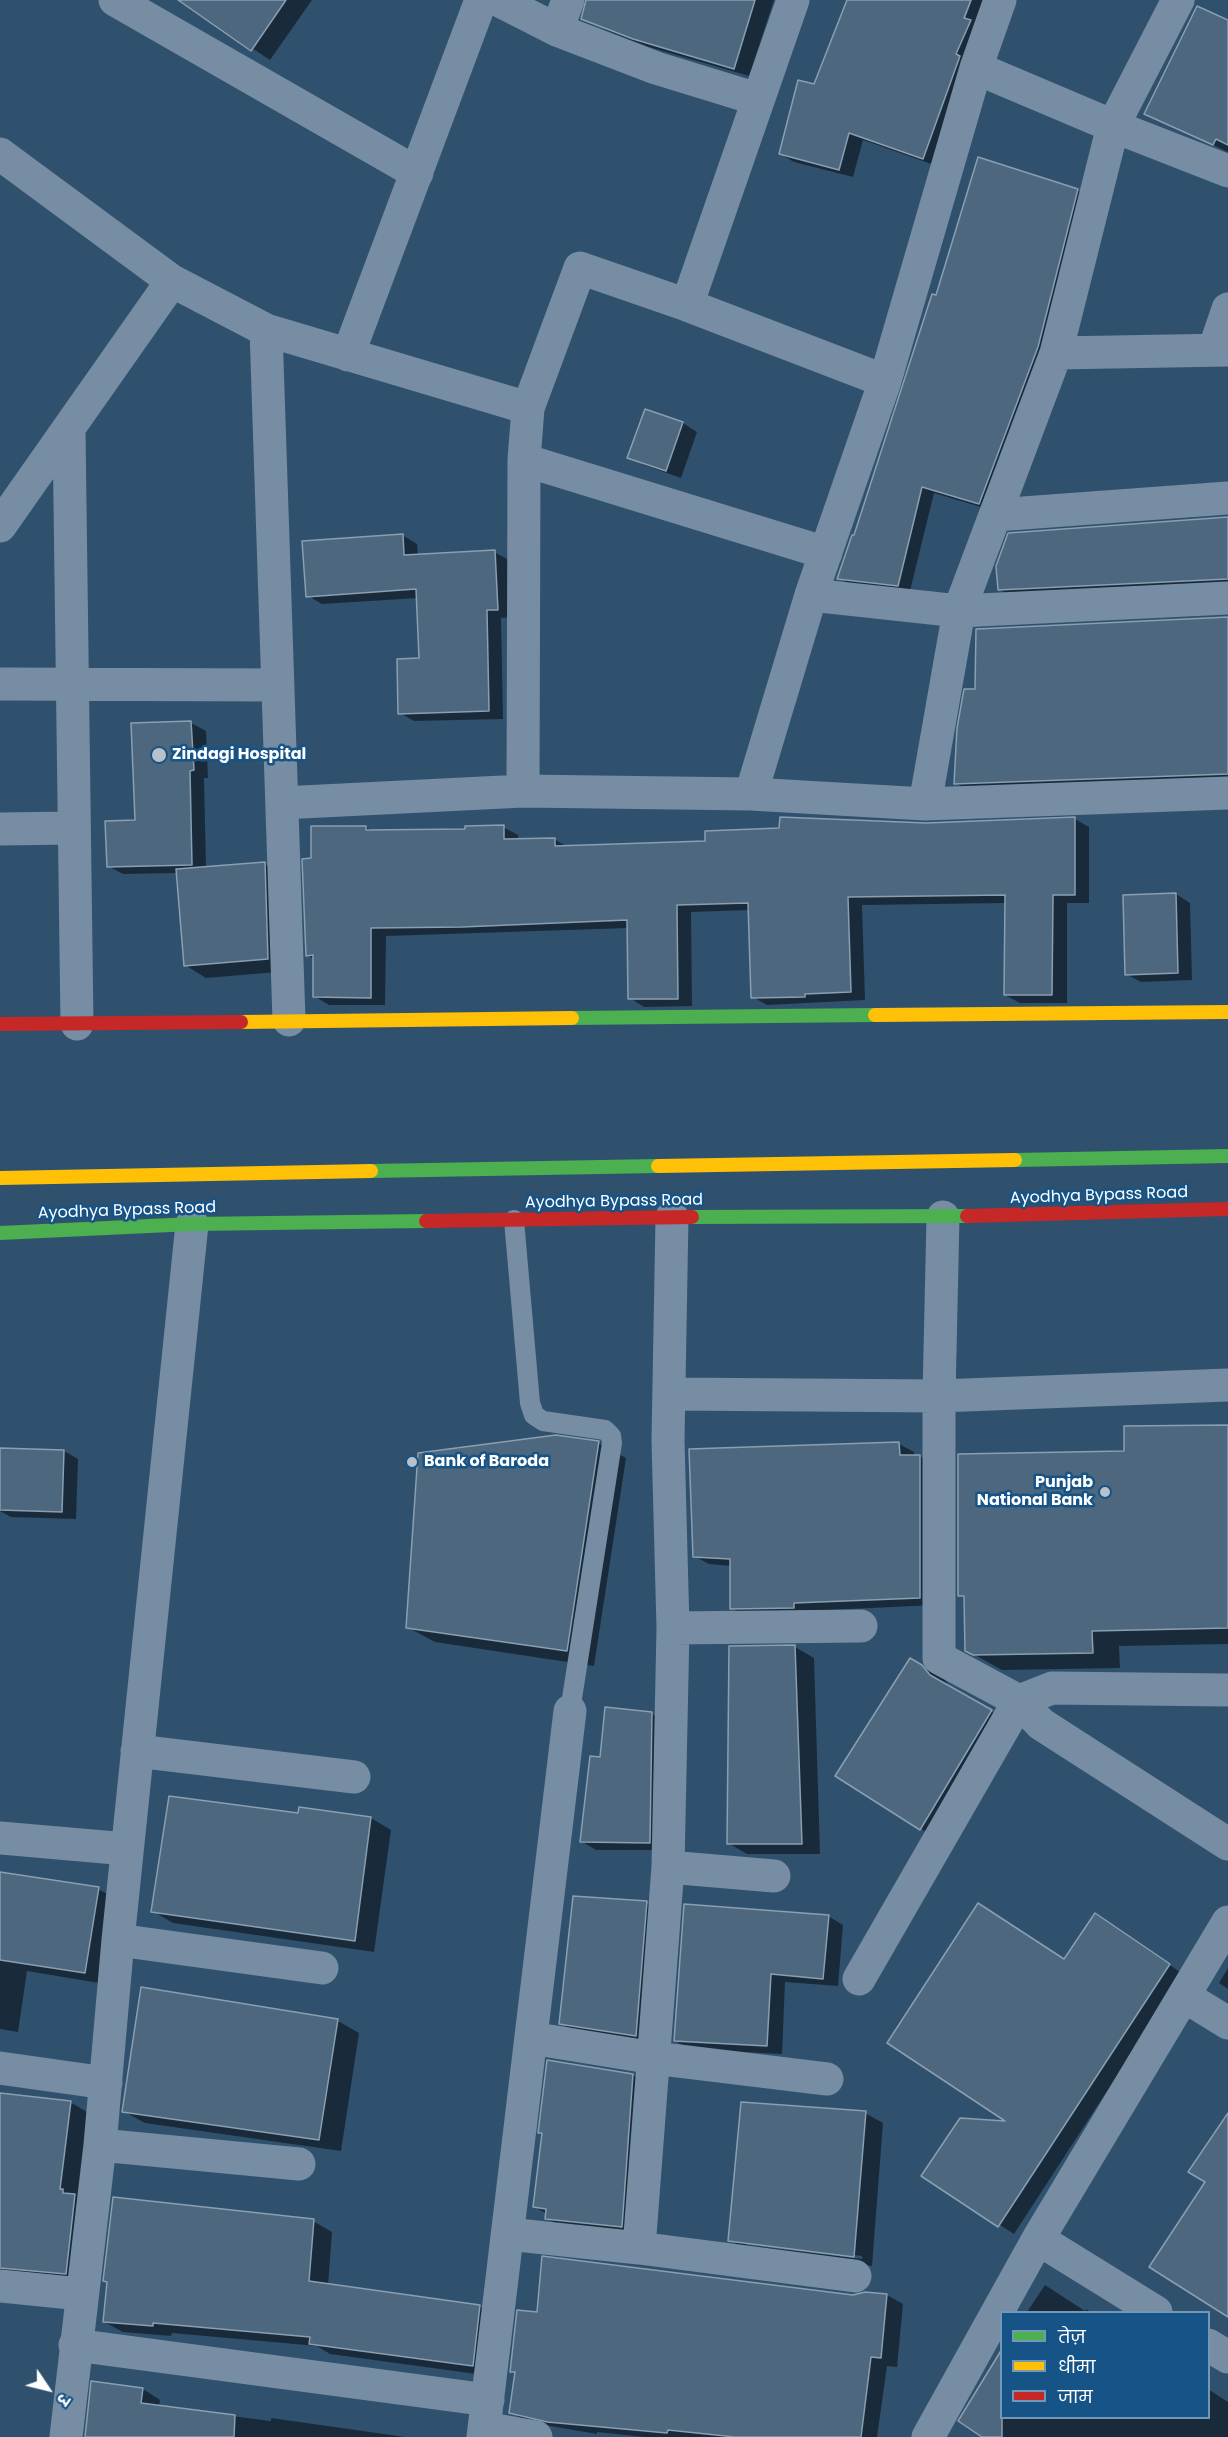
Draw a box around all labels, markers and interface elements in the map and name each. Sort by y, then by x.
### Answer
place label: Zindagi Hospital [172,745,306,765]
marker: Zindagi Hospital [150,746,168,764]
street label: Ayodhya Bypass Road [1010,1183,1188,1209]
street label: Ayodhya Bypass Road [525,1191,703,1213]
street label: Ayodhya Bypass Road [38,1198,216,1224]
place label: Bank of Baroda [424,1452,549,1472]
marker: Bank of Baroda [405,1455,419,1469]
place label: Punjab National Bank [977,1473,1093,1511]
marker: Punjab National Bank [1098,1485,1112,1499]
legend [1000,2311,1210,2419]
text: तेज़ [1058,2324,1086,2349]
text: धीमा [1058,2354,1096,2379]
north arrow [18,2359,78,2419]
text: जाम [1058,2384,1093,2409]
text: उ [51,2389,75,2410]

